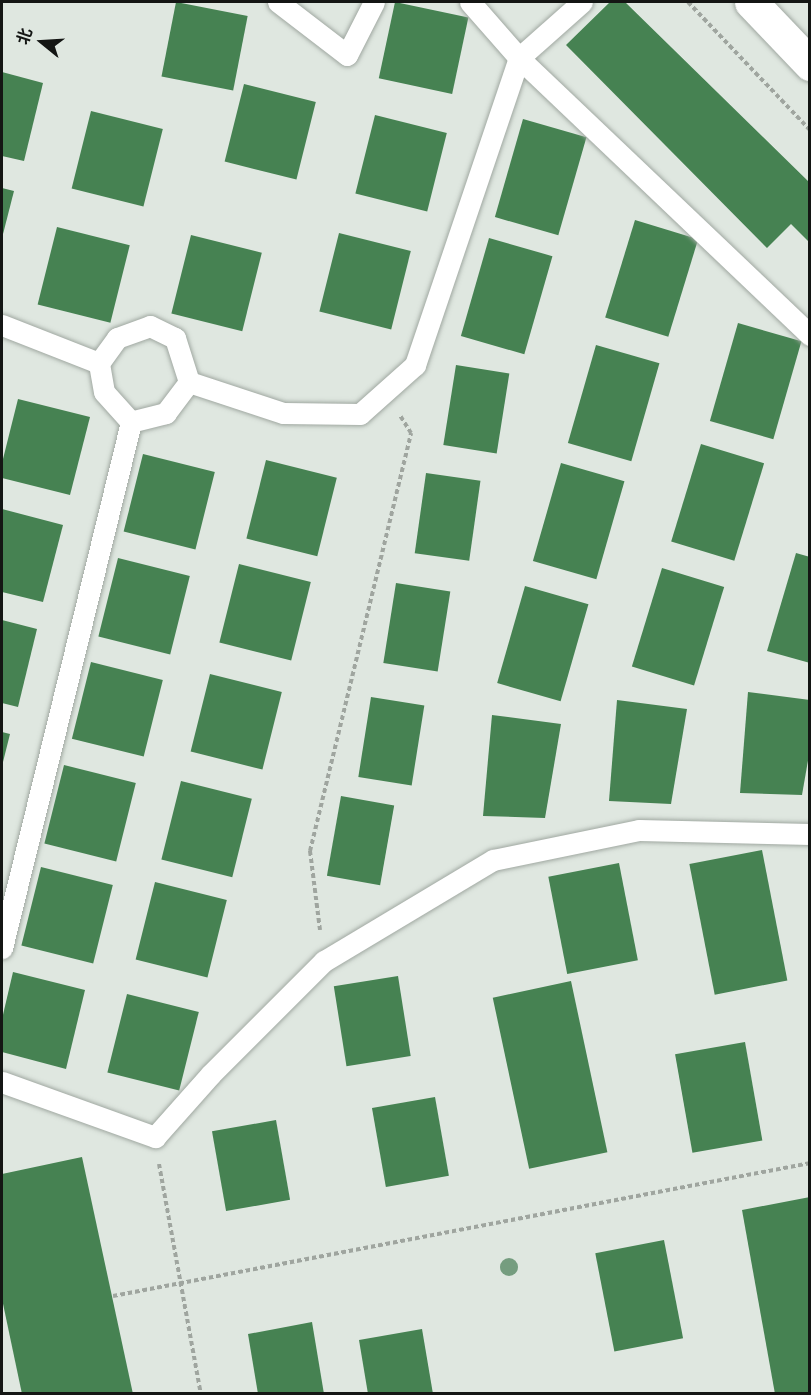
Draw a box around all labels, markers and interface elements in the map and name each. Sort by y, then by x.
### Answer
north arrow [12,12,72,72]
text: 北 [13,26,36,47]

